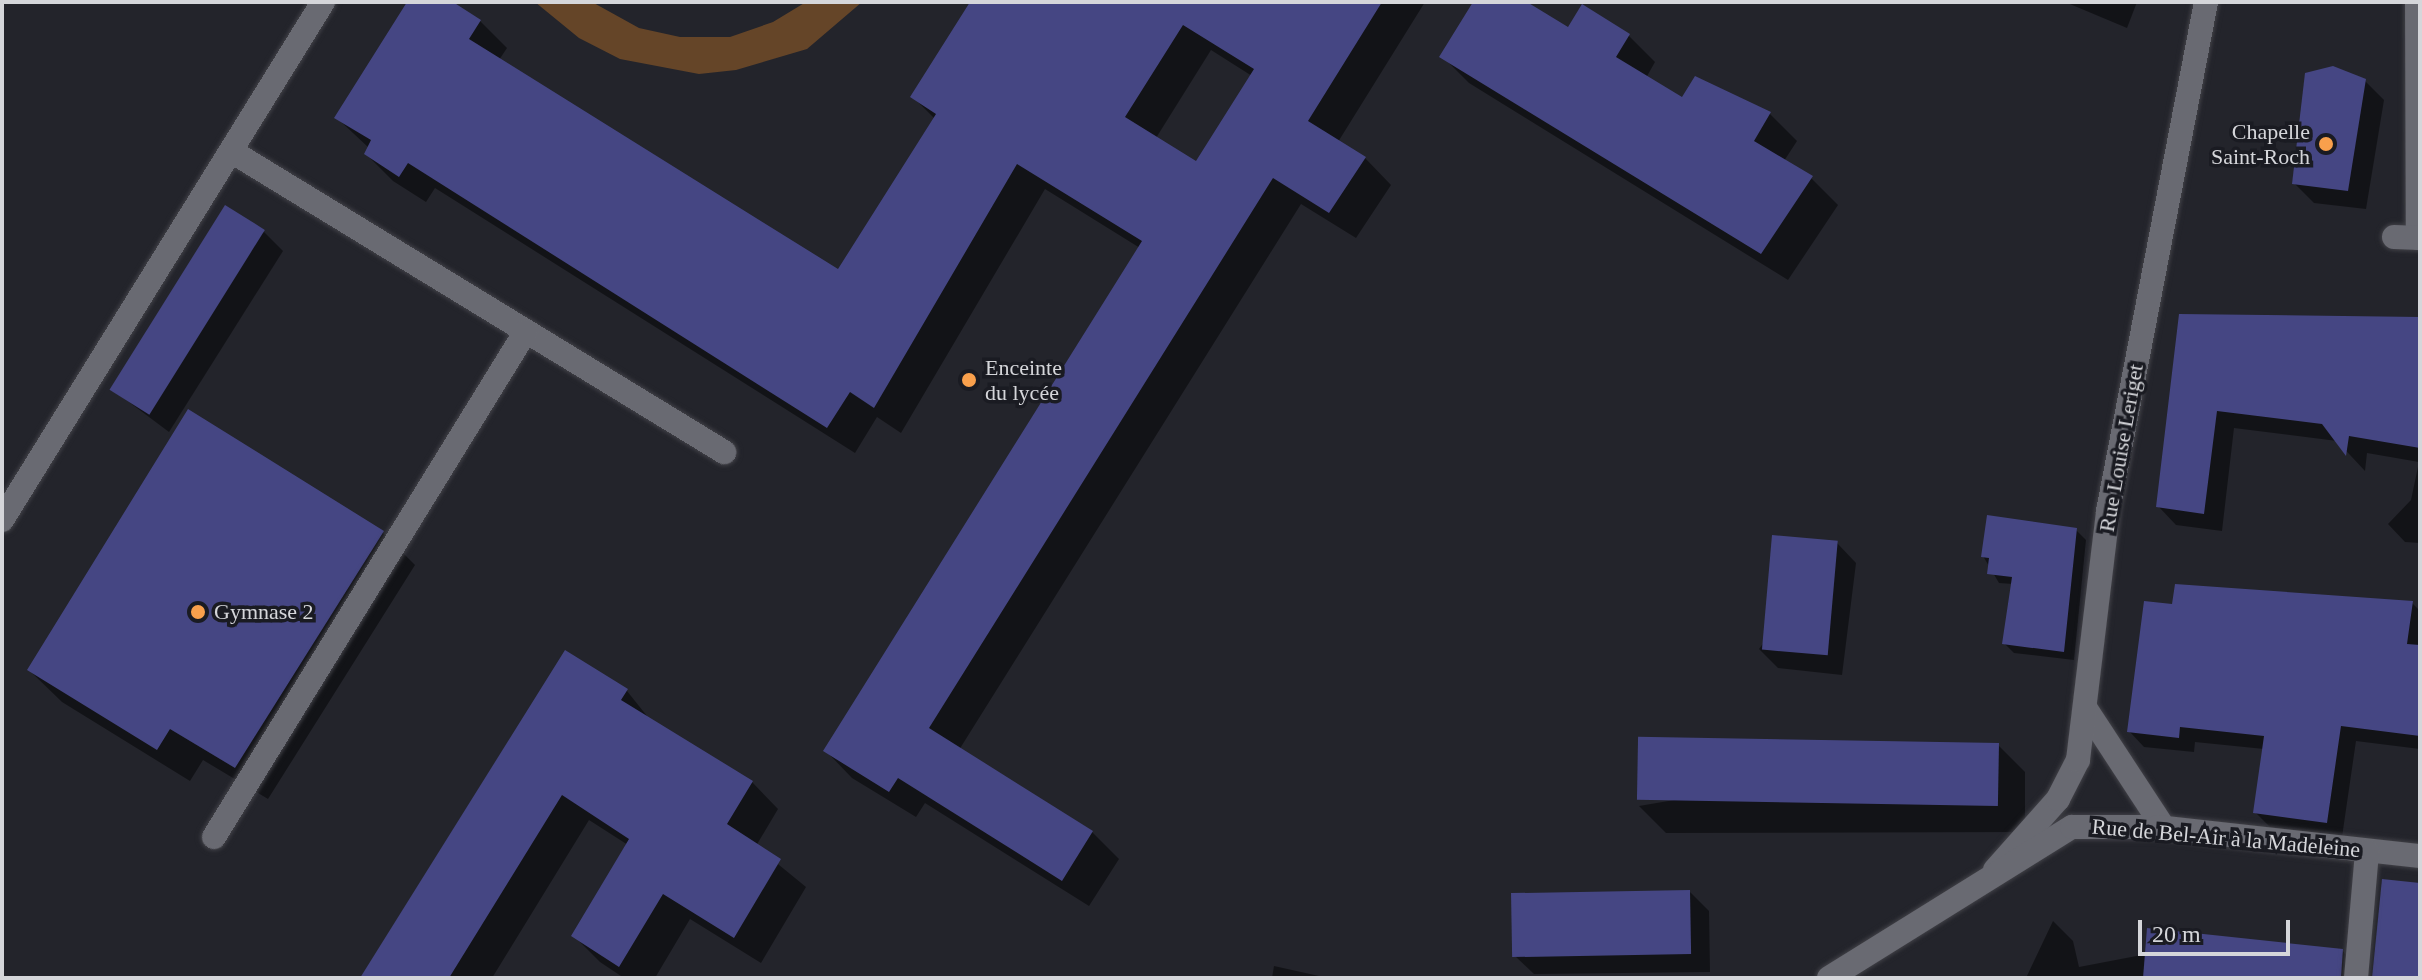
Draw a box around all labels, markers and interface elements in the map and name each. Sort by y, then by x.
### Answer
place label: Chapelle Saint-Roch [2211,118,2310,170]
marker: Chapelle Saint-Roch [2317,135,2335,153]
place label: Enceinte du lycée [985,354,1062,406]
street label: Rue Louise Leriget [2093,362,2149,534]
marker: Enceinte du lycée [960,371,978,389]
place label: Gymnase 2 [214,599,314,625]
marker: Gymnase 2 [189,603,207,621]
street label: Rue de Bel-Air à la Madeleine [2091,813,2361,863]
scale bar [2142,904,2294,954]
text: 20 m [2152,921,2201,947]

